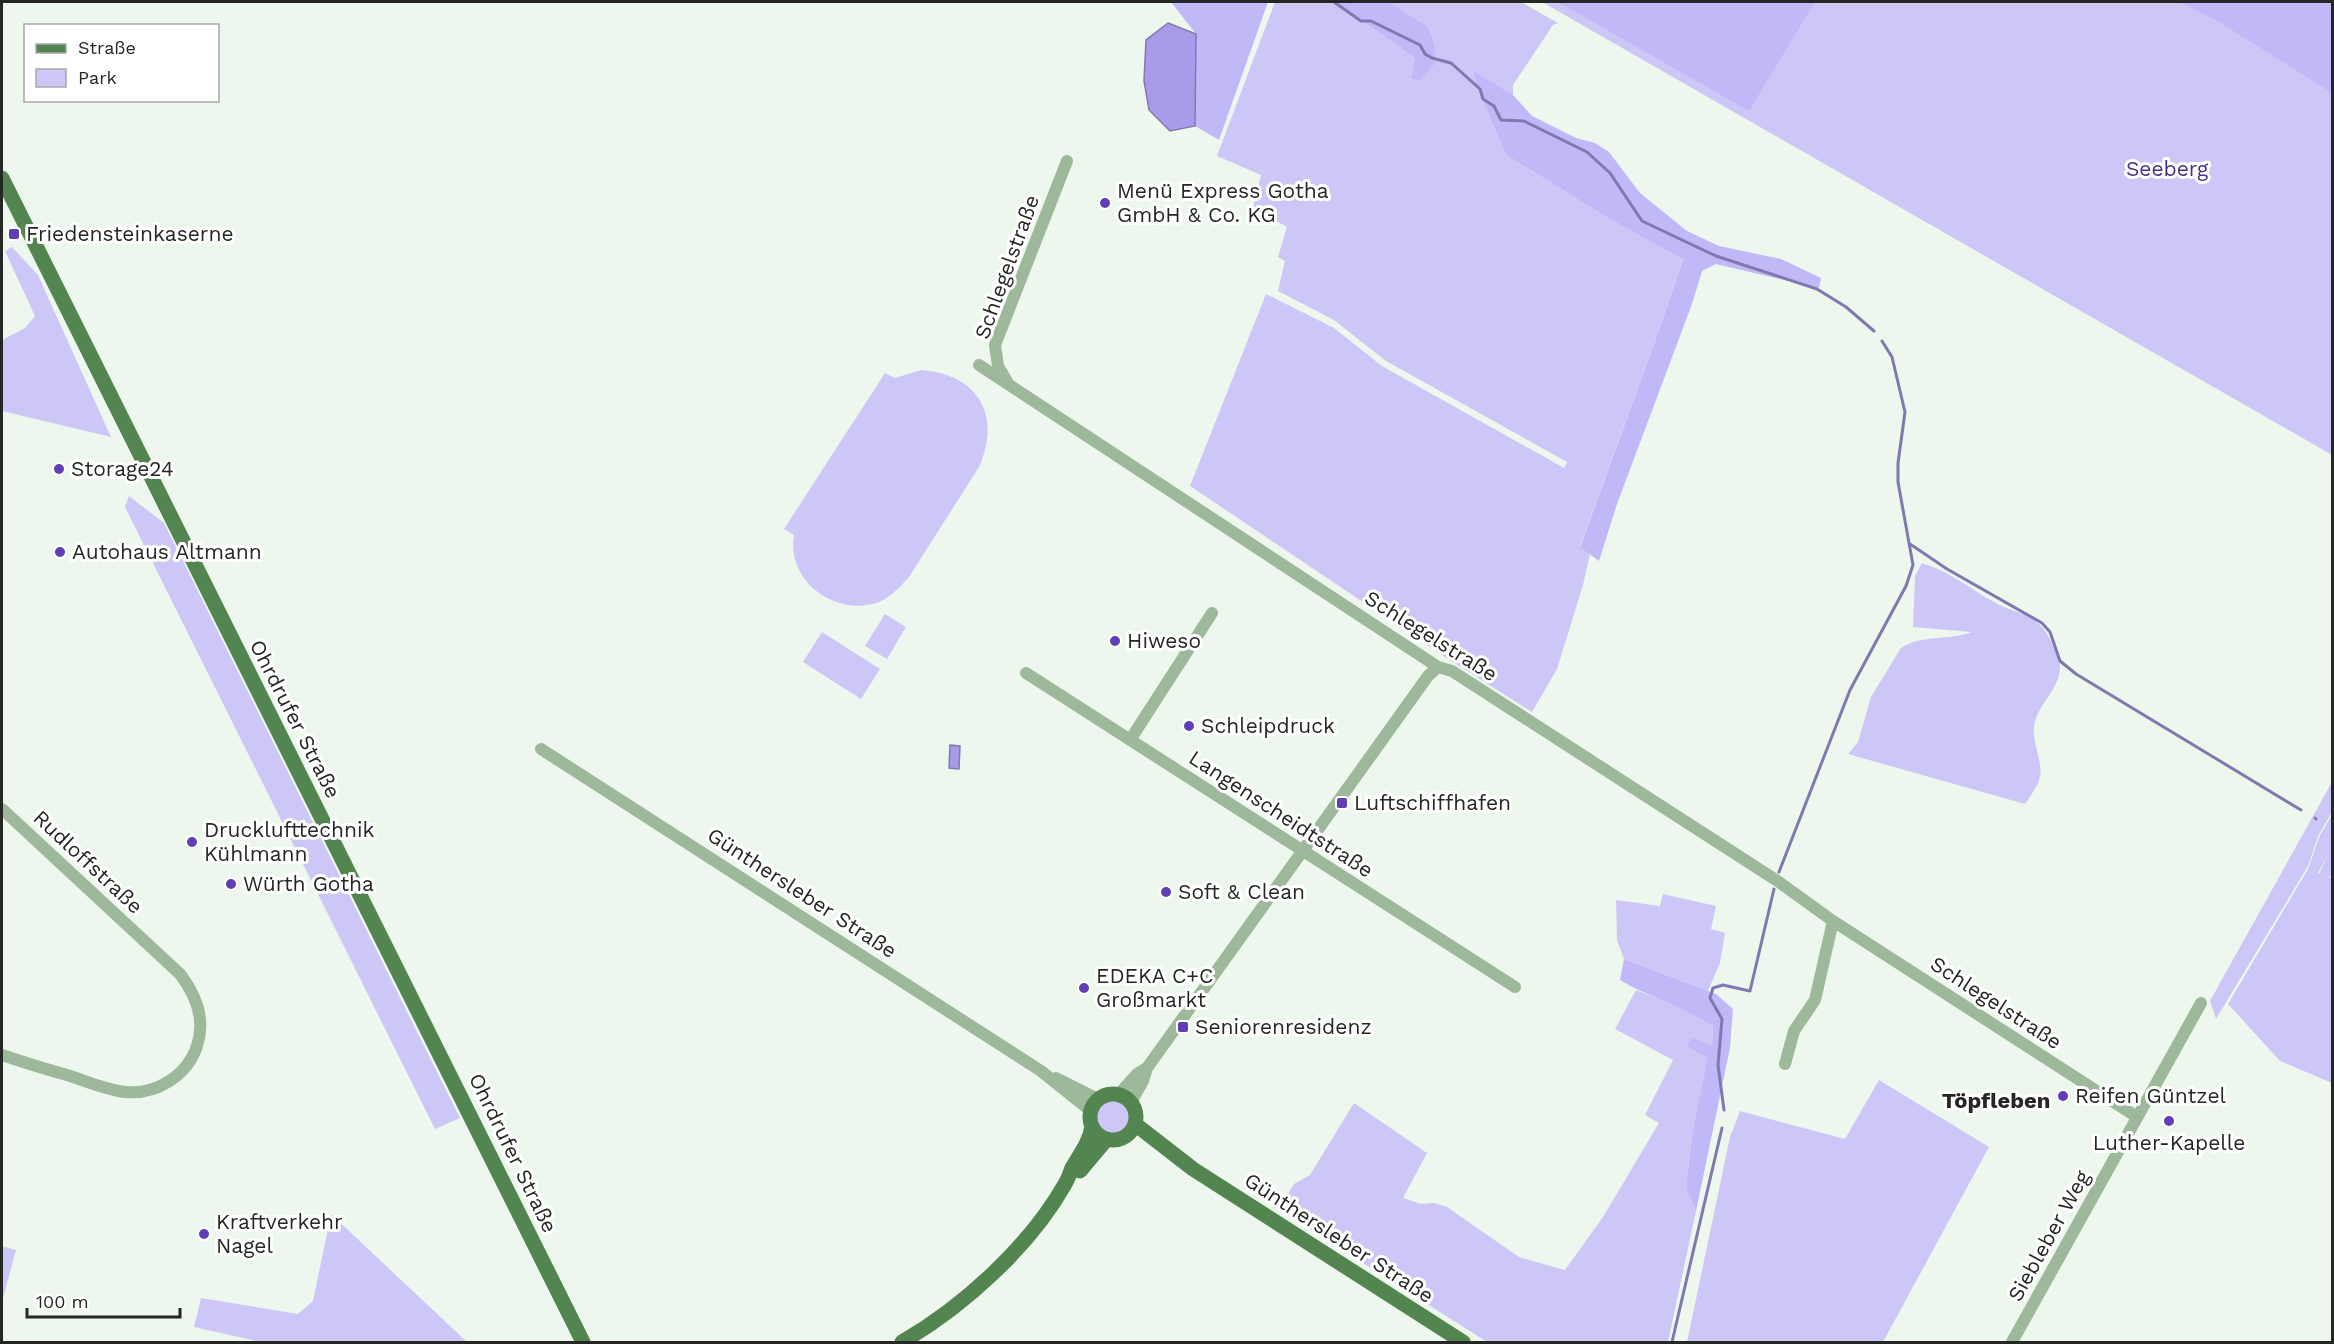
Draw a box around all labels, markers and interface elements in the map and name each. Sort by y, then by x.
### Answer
legend [24,24,219,102]
text: Straße [78,37,136,58]
text: Park [78,67,117,88]
park label: Seeberg [2126,156,2209,181]
place label: Menü Express Gotha GmbH & Co. KG [1117,178,1329,227]
street label: Schlegelstraße [969,191,1044,342]
marker: Menü Express Gotha GmbH & Co. KG [1098,196,1112,210]
place label: Friedensteinkaserne [26,221,234,246]
marker: Friedensteinkaserne [7,227,21,241]
place label: Storage24 [71,456,174,481]
marker: Storage24 [52,462,66,476]
place label: Autohaus Altmann [72,539,262,564]
marker: Autohaus Altmann [53,545,67,559]
street label: Schlegelstraße [1360,585,1502,686]
place label: Hiweso [1127,628,1201,653]
marker: Hiweso [1108,634,1122,648]
street label: Ohrdrufer Straße [245,635,346,802]
place label: Schleipdruck [1201,713,1335,738]
marker: Schleipdruck [1182,719,1196,733]
street label: Langenscheidtstraße [1185,745,1378,882]
place label: Luftschiffhafen [1354,790,1511,815]
marker: Luftschiffhafen [1335,796,1349,810]
street label: Rudloffstraße [29,805,148,919]
place label: Drucklufttechnik Kühlmann [204,817,375,866]
street label: Günthersleber Straße [703,822,902,963]
marker: Drucklufttechnik Kühlmann [185,835,199,849]
place label: Würth Gotha [243,871,374,896]
marker: Würth Gotha [224,877,238,891]
place label: Soft & Clean [1178,879,1305,904]
marker: Soft & Clean [1159,885,1173,899]
street label: Schlegelstraße [1926,951,2067,1054]
place label: EDEKA C+C Großmarkt [1096,963,1213,1012]
marker: EDEKA C+C Großmarkt [1077,981,1091,995]
place label: Seniorenresidenz [1195,1014,1372,1039]
marker: Seniorenresidenz [1176,1020,1190,1034]
street label: Ohrdrufer Straße [464,1069,563,1237]
place label: Reifen Güntzel [2075,1083,2227,1108]
district label: Töpfleben [1942,1088,2050,1113]
marker: Reifen Güntzel [2056,1089,2070,1103]
marker: Luther-Kapelle [2162,1114,2176,1128]
place label: Luther-Kapelle [2093,1130,2245,1155]
street label: Siebleber Weg [2002,1165,2095,1305]
street label: Günthersleber Straße [1240,1167,1439,1308]
place label: Kraftverkehr Nagel [216,1209,343,1258]
marker: Kraftverkehr Nagel [197,1227,211,1241]
scale bar [27,1281,180,1319]
text: 100 m [36,1291,89,1312]

